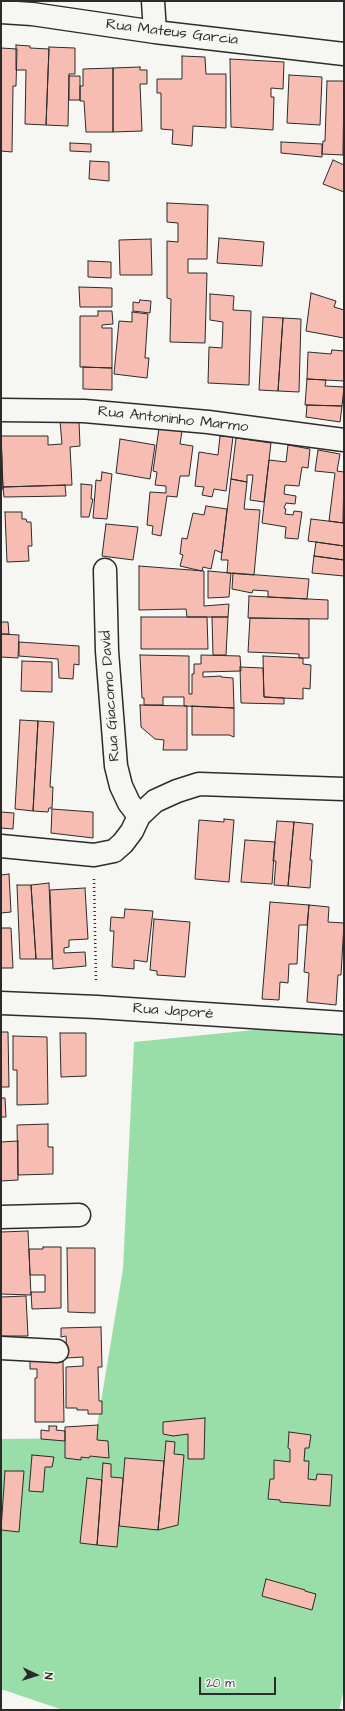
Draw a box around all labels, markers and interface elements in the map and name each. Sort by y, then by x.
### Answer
street label: Rua Mateus Garcia [105,16,239,50]
street label: Rua Antoninho Marmo [97,403,249,437]
street label: Rua Giacomo David [97,630,125,762]
street label: Rua Japoré [132,1000,214,1024]
north arrow [16,1655,56,1695]
scale bar [201,1669,278,1695]
text: N [41,1672,56,1680]
text: 20 m [206,1675,235,1692]

